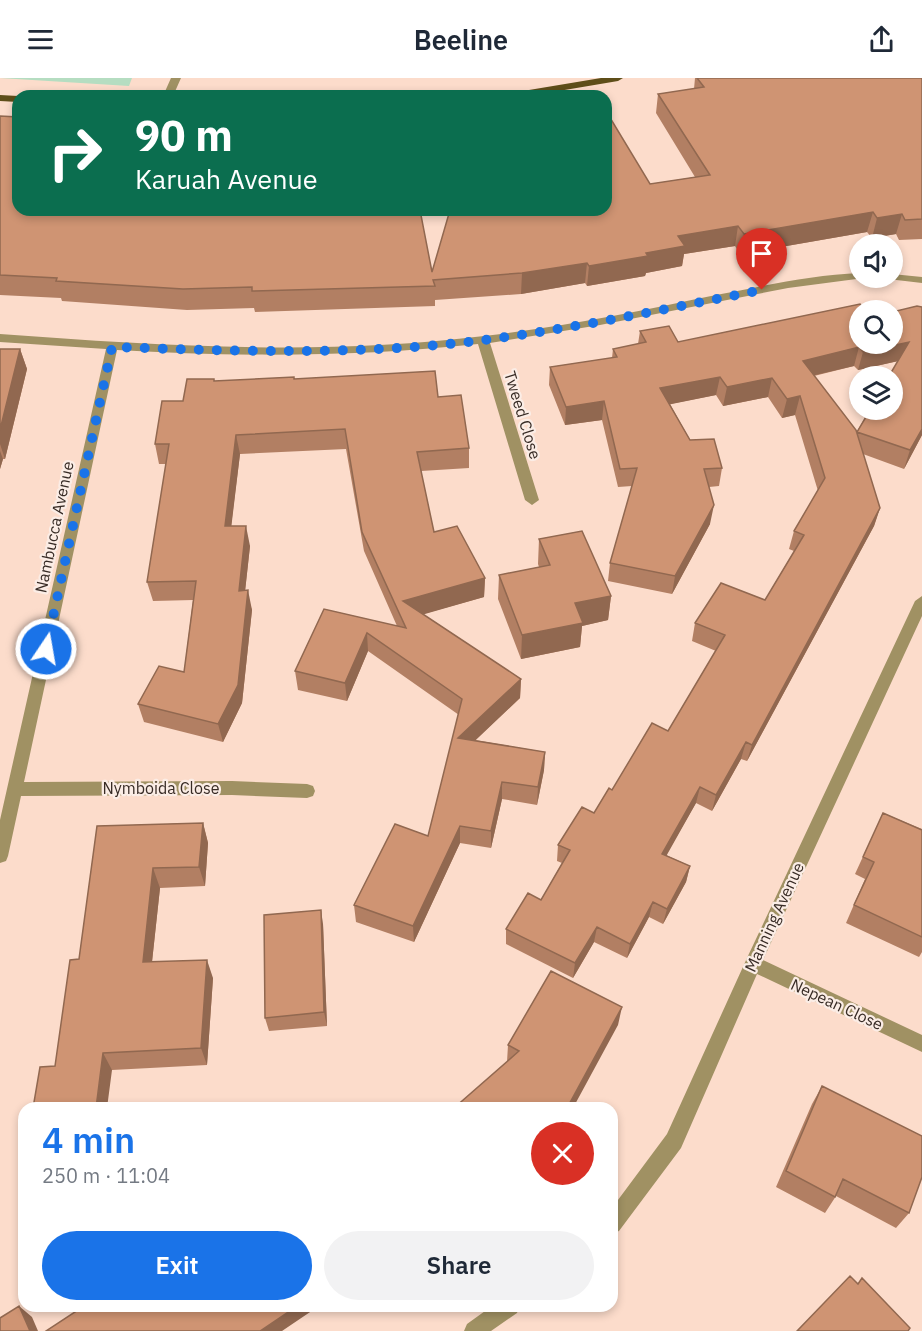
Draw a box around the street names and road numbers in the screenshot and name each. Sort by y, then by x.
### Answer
street label: Tweed Close [500,368,546,462]
street label: Nambucca Avenue [30,459,78,595]
street label: Nymboida Close [103,778,220,798]
street label: Manning Avenue [740,859,808,975]
street label: Nepean Close [788,974,886,1034]

